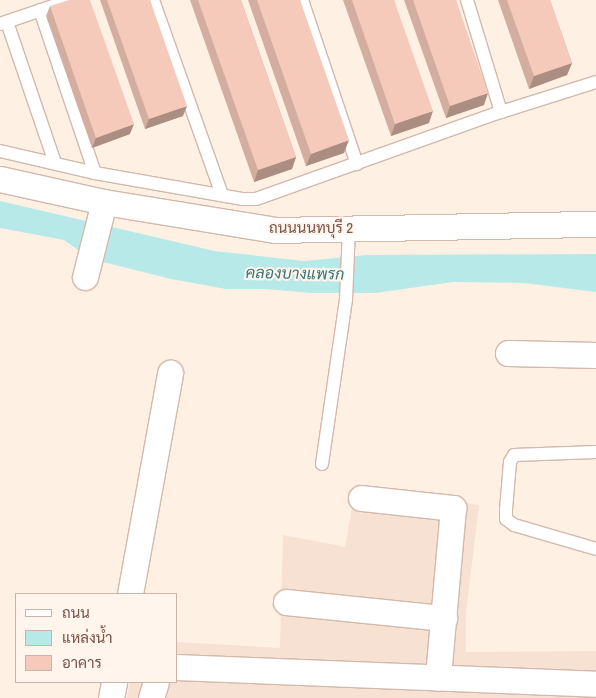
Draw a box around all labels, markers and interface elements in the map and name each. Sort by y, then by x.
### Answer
street label: ถนนนนทบุรี 2 [269,219,353,237]
water label: คลองบางแพรก [246,263,344,283]
legend [15,593,178,683]
text: ถนน [62,602,90,623]
text: แหล่งน้ำ [62,627,113,648]
text: อาคาร [62,652,102,673]

